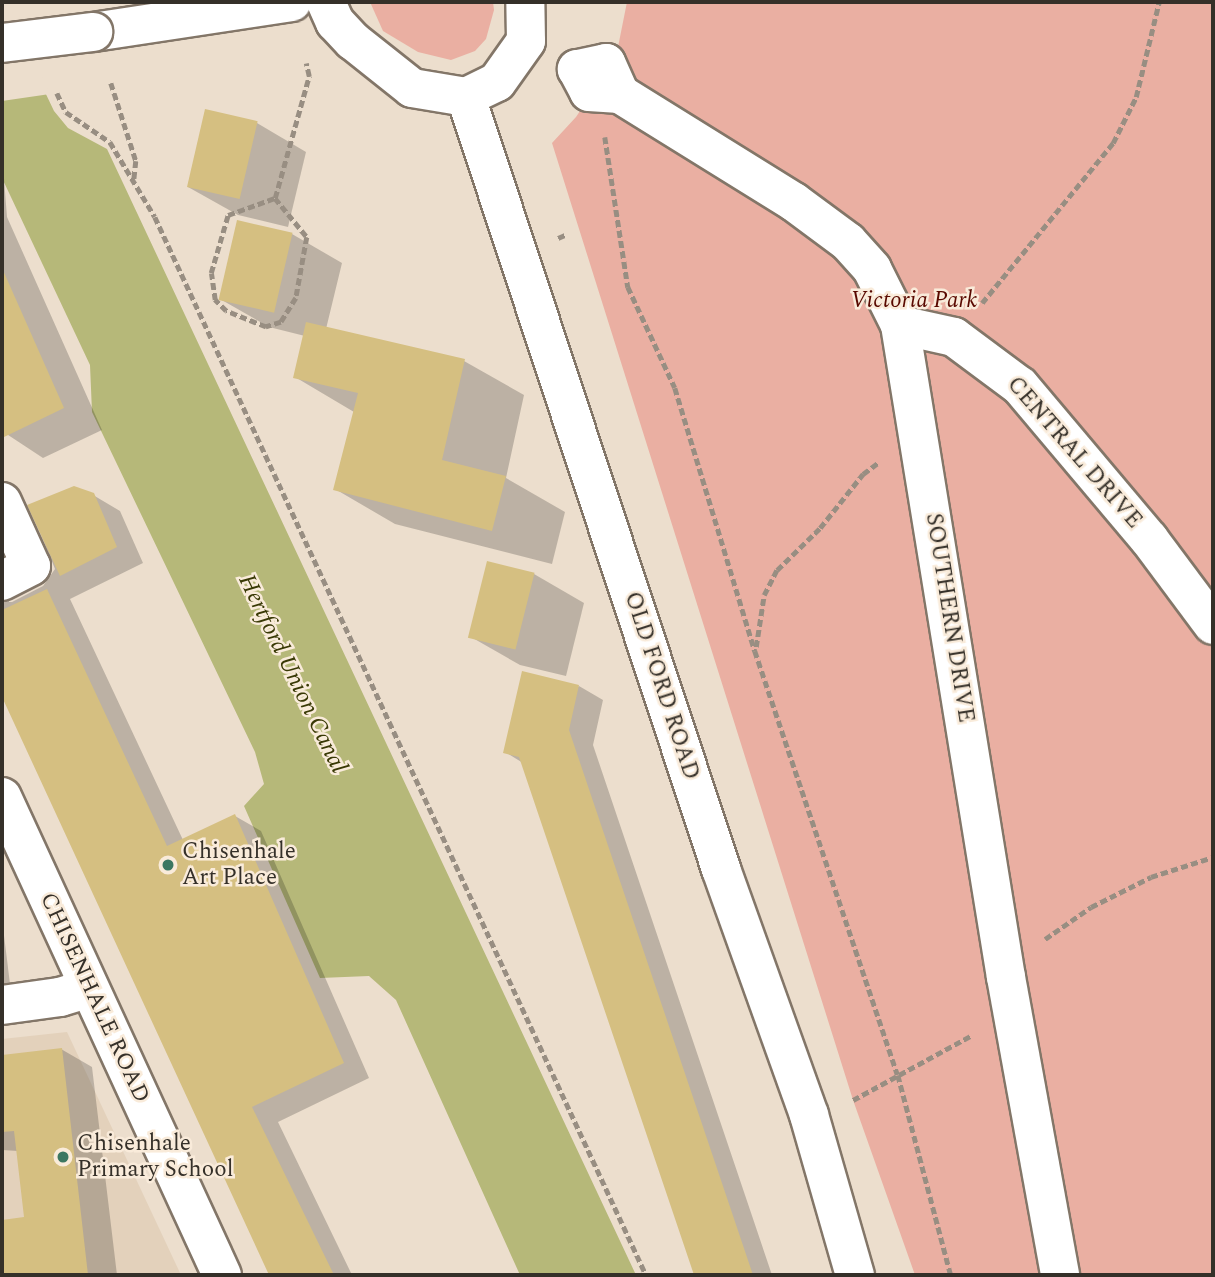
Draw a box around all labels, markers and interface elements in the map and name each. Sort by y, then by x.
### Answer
park label: Victoria Park [851,287,977,315]
street label: CENTRAL DRIVE [1000,371,1148,535]
street label: SOUTHERN DRIVE [919,511,979,725]
water label: Hertford Union Canal [231,570,353,778]
street label: OLD FORD ROAD [618,589,704,783]
place label: Chisenhale Art Place [182,838,296,892]
marker: Chisenhale Art Place [160,857,176,873]
street label: CHISENHALE ROAD [33,889,155,1107]
place label: Chisenhale Primary School [77,1130,233,1184]
marker: Chisenhale Primary School [55,1149,71,1165]

